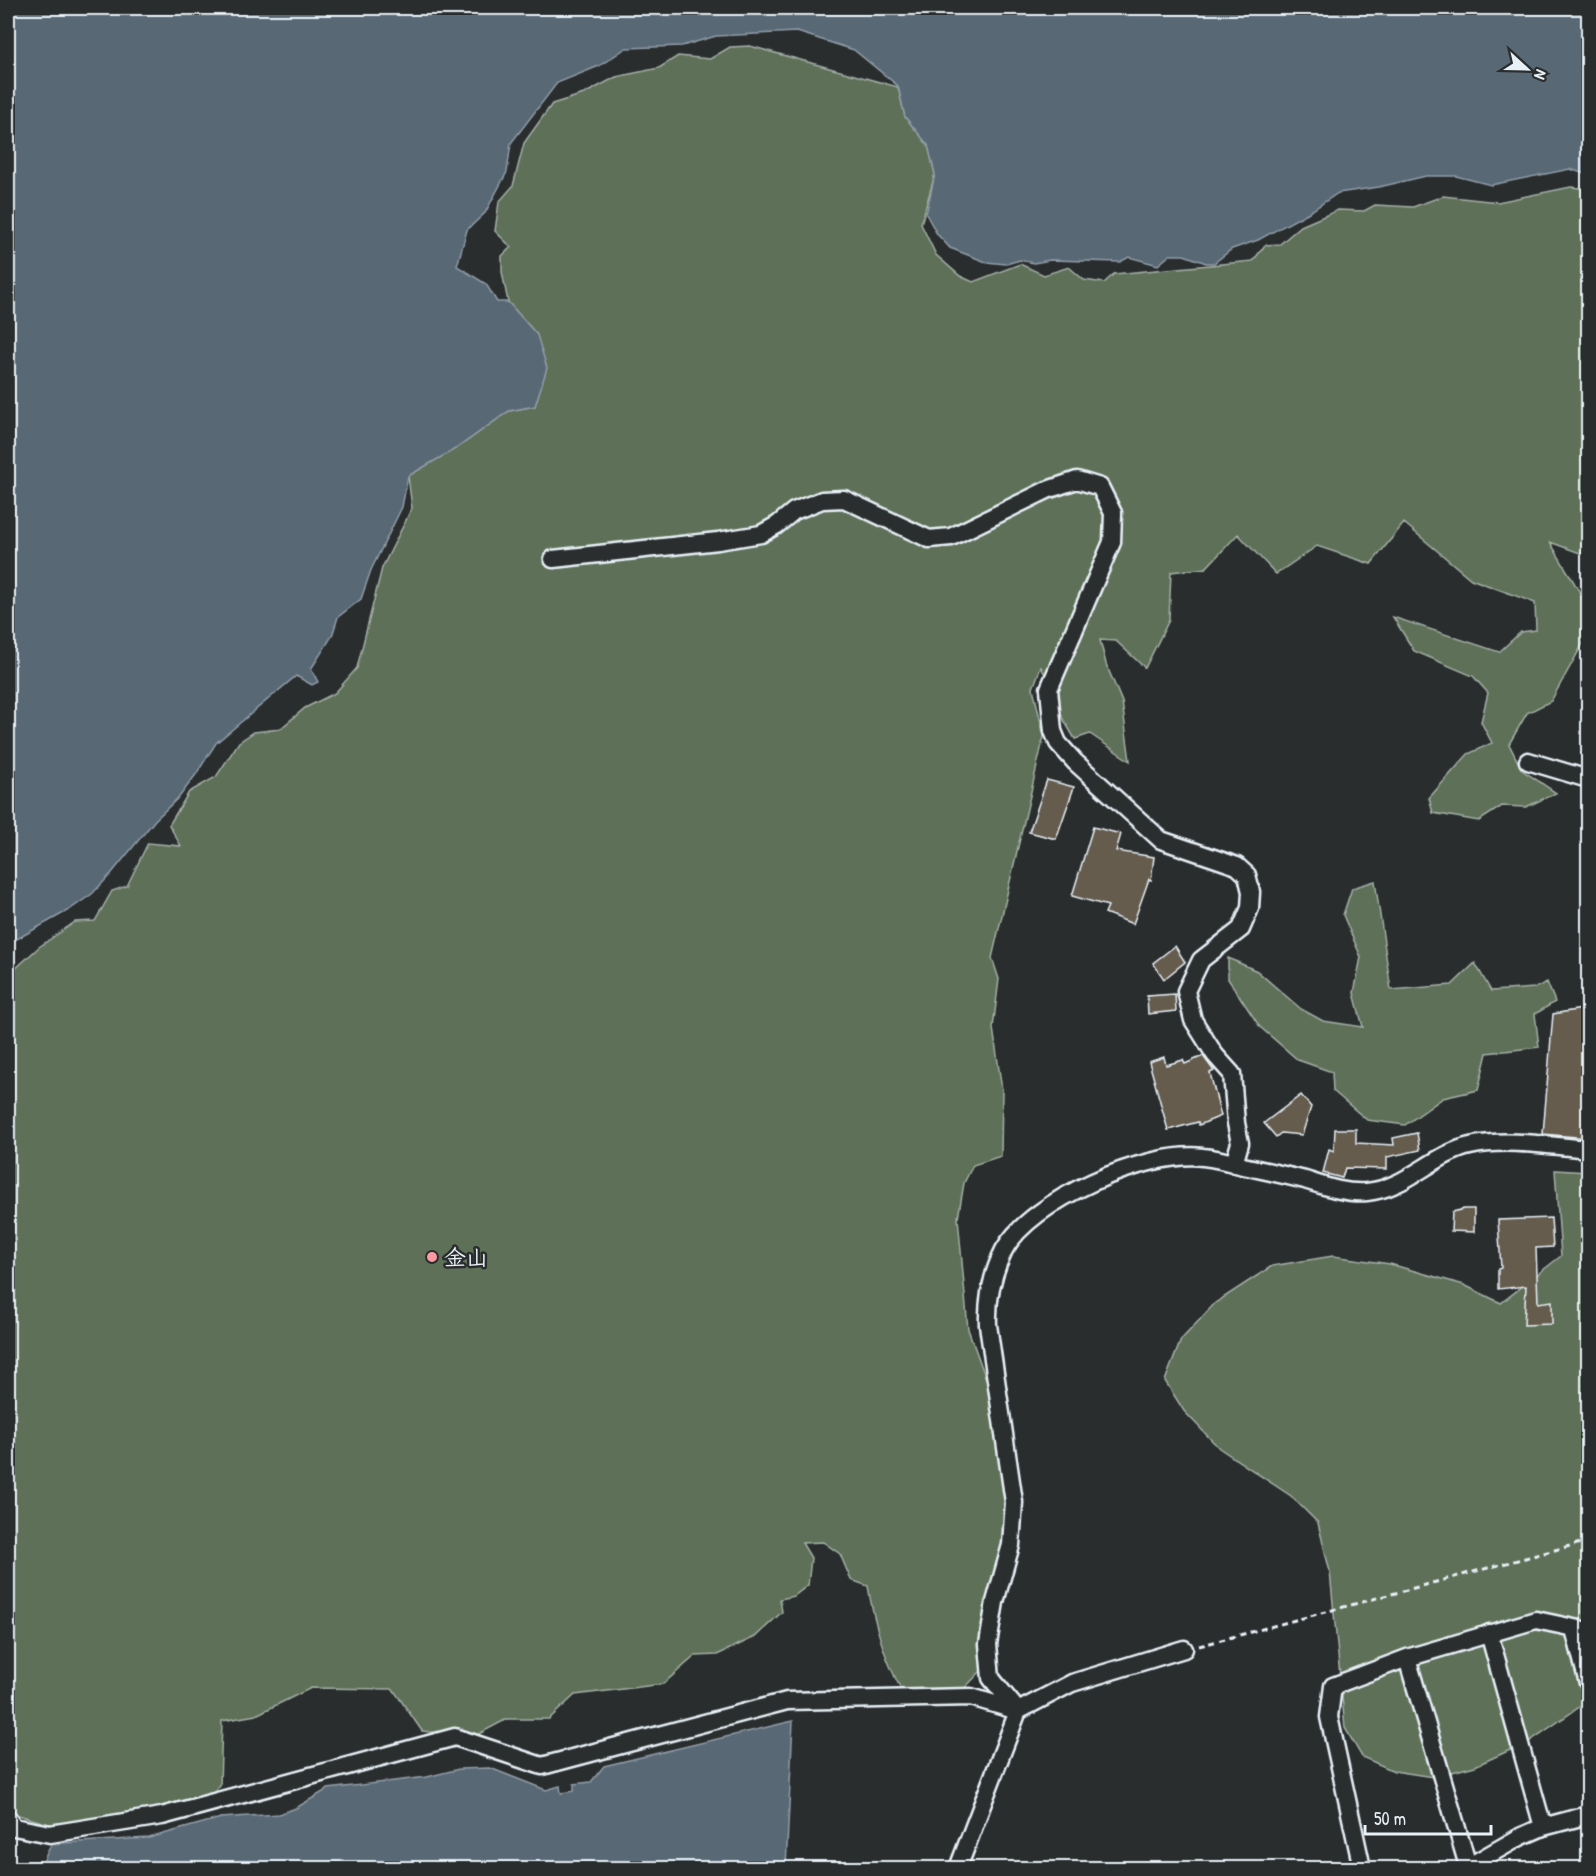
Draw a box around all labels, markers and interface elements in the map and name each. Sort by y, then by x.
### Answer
north arrow [1497,39,1557,99]
text: N [1529,67,1553,83]
place label: 金山 [444,1242,488,1272]
marker: 金山 [425,1250,439,1264]
scale bar [1365,1798,1491,1836]
text: 50 m [1374,1806,1406,1831]

